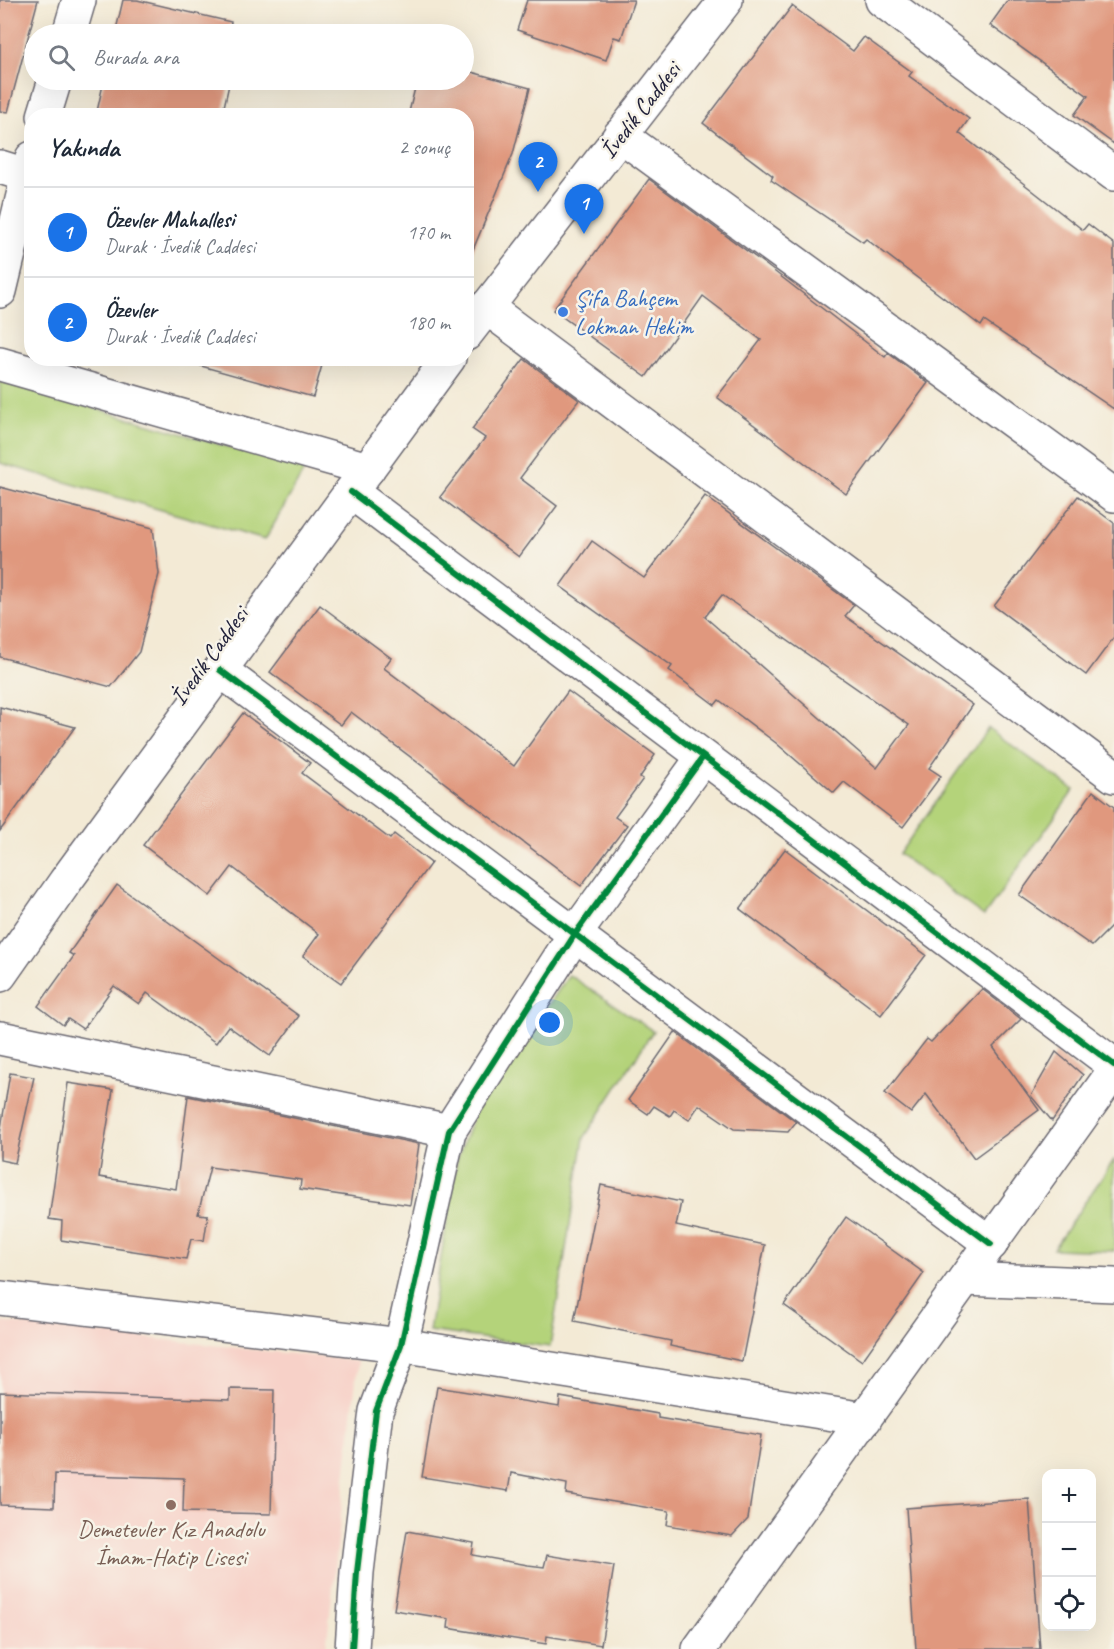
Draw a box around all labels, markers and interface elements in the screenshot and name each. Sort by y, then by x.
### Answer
search box [24,24,474,90]
icon: search [45,41,78,74]
text: Burada ara [93,43,179,71]
street label: İvedik Caddesi [593,54,689,164]
text: Yakında [48,131,119,164]
text: 2 sonuç [399,135,450,160]
pin: 2 [518,142,558,192]
pin: 1 [564,184,604,234]
text: Özevler Mahallesi [105,206,234,234]
text: 1 [63,220,72,245]
text: 170 m [407,220,450,245]
text: Durak · İvedik Caddesi [105,234,255,259]
place label: Şifa Bahçem Lokman Hekim [575,283,694,341]
text: Özevler [105,296,157,324]
marker: Şifa Bahçem Lokman Hekim [556,305,570,319]
text: 2 [63,310,72,335]
text: 180 m [407,310,450,335]
text: Durak · İvedik Caddesi [105,324,255,349]
street label: İvedik Caddesi [163,599,256,711]
your location [535,1008,564,1037]
map controls [1042,1469,1096,1631]
button: + [1042,1469,1096,1523]
marker: Demetevler Kız Anadolu İmam-Hatip Lisesi [164,1498,178,1512]
place label: Demetevler Kız Anadolu İmam-Hatip Lisesi [77,1514,267,1572]
button: − [1042,1523,1096,1577]
button: locate [1042,1577,1096,1631]

